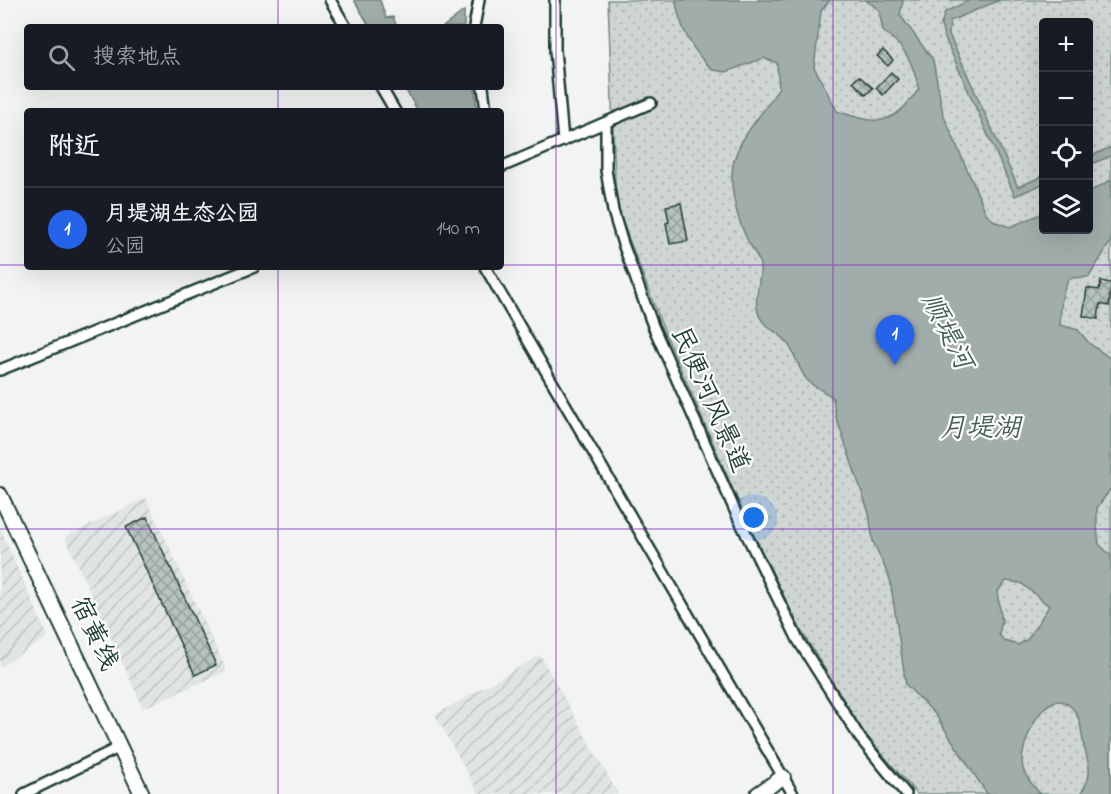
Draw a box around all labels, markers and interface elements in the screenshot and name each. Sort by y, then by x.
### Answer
map controls [1039,18,1093,234]
button: + [1039,18,1093,72]
search box [24,24,504,90]
icon: search [45,41,78,74]
text: 搜索地点 [93,42,181,74]
button: − [1039,72,1093,126]
button: locate [1039,126,1093,180]
text: 附近 [48,129,100,167]
button: layers [1039,180,1093,234]
text: 月堤湖生态公园 [105,199,259,231]
text: 1 [64,215,71,244]
text: 140 m [436,215,480,244]
text: 公园 [105,233,145,262]
water label: 顺堤河 [910,287,984,381]
pin: 1 [876,316,914,365]
street label: 民便河风景道 [660,321,758,479]
water label: 月堤湖 [940,410,1023,449]
your location [739,503,768,532]
street label: 宿黄线 [59,591,127,677]

